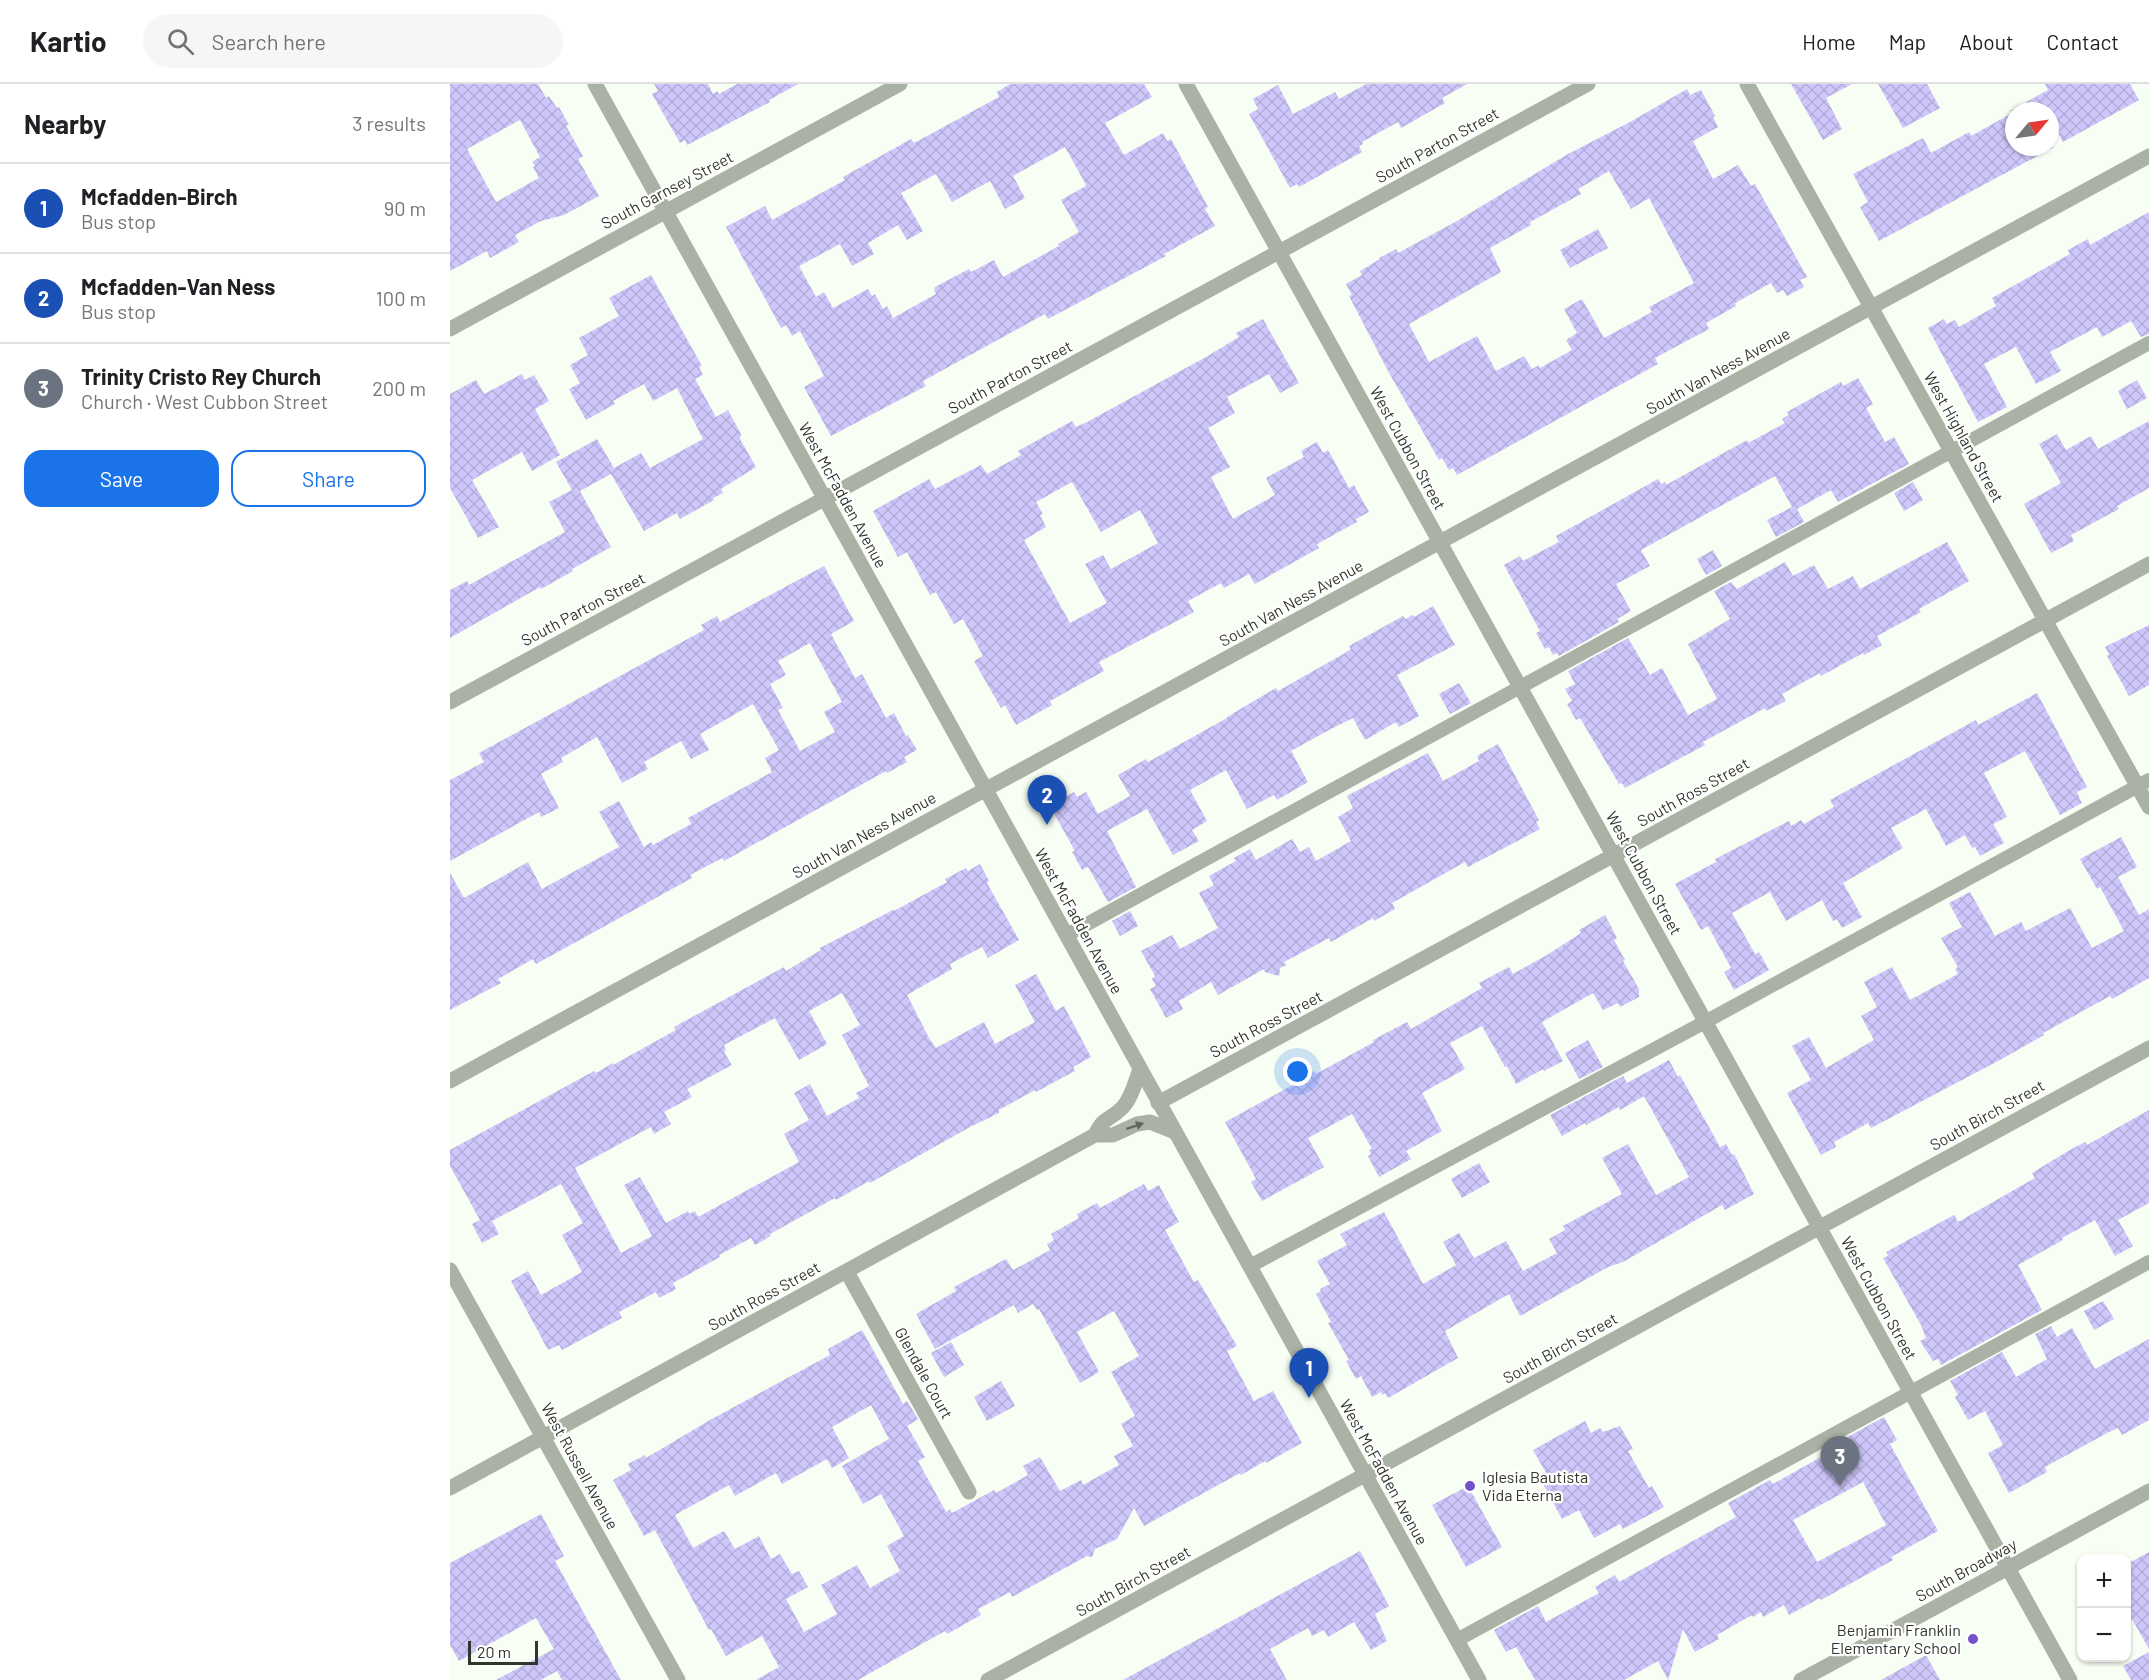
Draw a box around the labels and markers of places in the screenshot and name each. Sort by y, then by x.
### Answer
pin: 2 [1028,776,1066,825]
pin: 1 [1290,1348,1328,1398]
pin: 3 [1820,1436,1860,1486]
place label: Iglesia Bautista Vida Eterna [1482,1467,1588,1504]
marker: Iglesia Bautista Vida Eterna [1463,1479,1477,1493]
place label: Benjamin Franklin Elementary School [1831,1620,1961,1657]
marker: Benjamin Franklin Elementary School [1966,1632,1980,1646]

